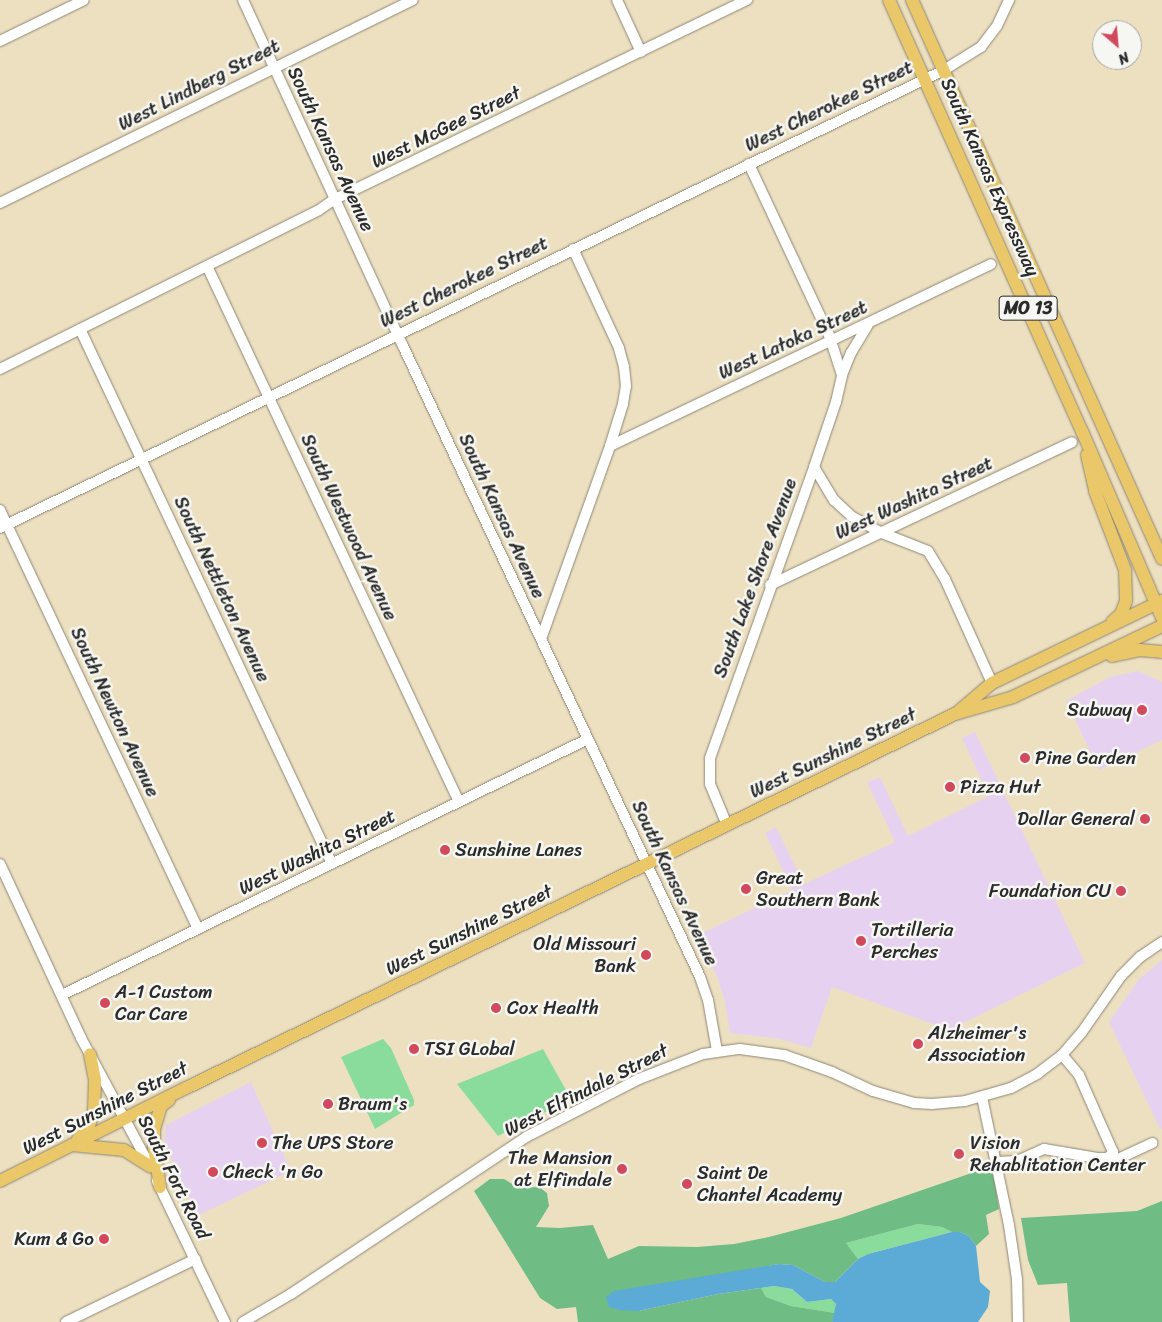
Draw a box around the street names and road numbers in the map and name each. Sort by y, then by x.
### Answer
street label: West Lindberg Street [114,34,284,136]
street label: West Cherokee Street [741,55,917,157]
street label: South Kansas Avenue [283,64,379,234]
street label: South Kansas Expressway [936,74,1044,280]
street label: West McGee Street [368,81,524,173]
street label: West Cherokee Street [376,231,552,333]
road number: MO 13 [998,292,1058,324]
street label: West Latoka Street [715,295,871,385]
street label: South Westwood Avenue [296,430,402,624]
street label: South Kansas Avenue [454,431,550,601]
street label: West Washita Street [831,451,997,545]
street label: South Lake Shore Avenue [708,474,802,682]
street label: South Nettleton Avenue [169,492,275,686]
street label: South Newton Avenue [66,623,164,801]
street label: West Sunshine Street [746,703,920,803]
street label: South Kansas Avenue [627,798,723,968]
street label: West Washita Street [235,804,399,900]
street label: West Sunshine Street [382,880,556,980]
street label: West Elfindale Street [500,1039,672,1141]
street label: West Sunshine Street [19,1056,191,1160]
street label: South Fort Road [133,1111,215,1243]

